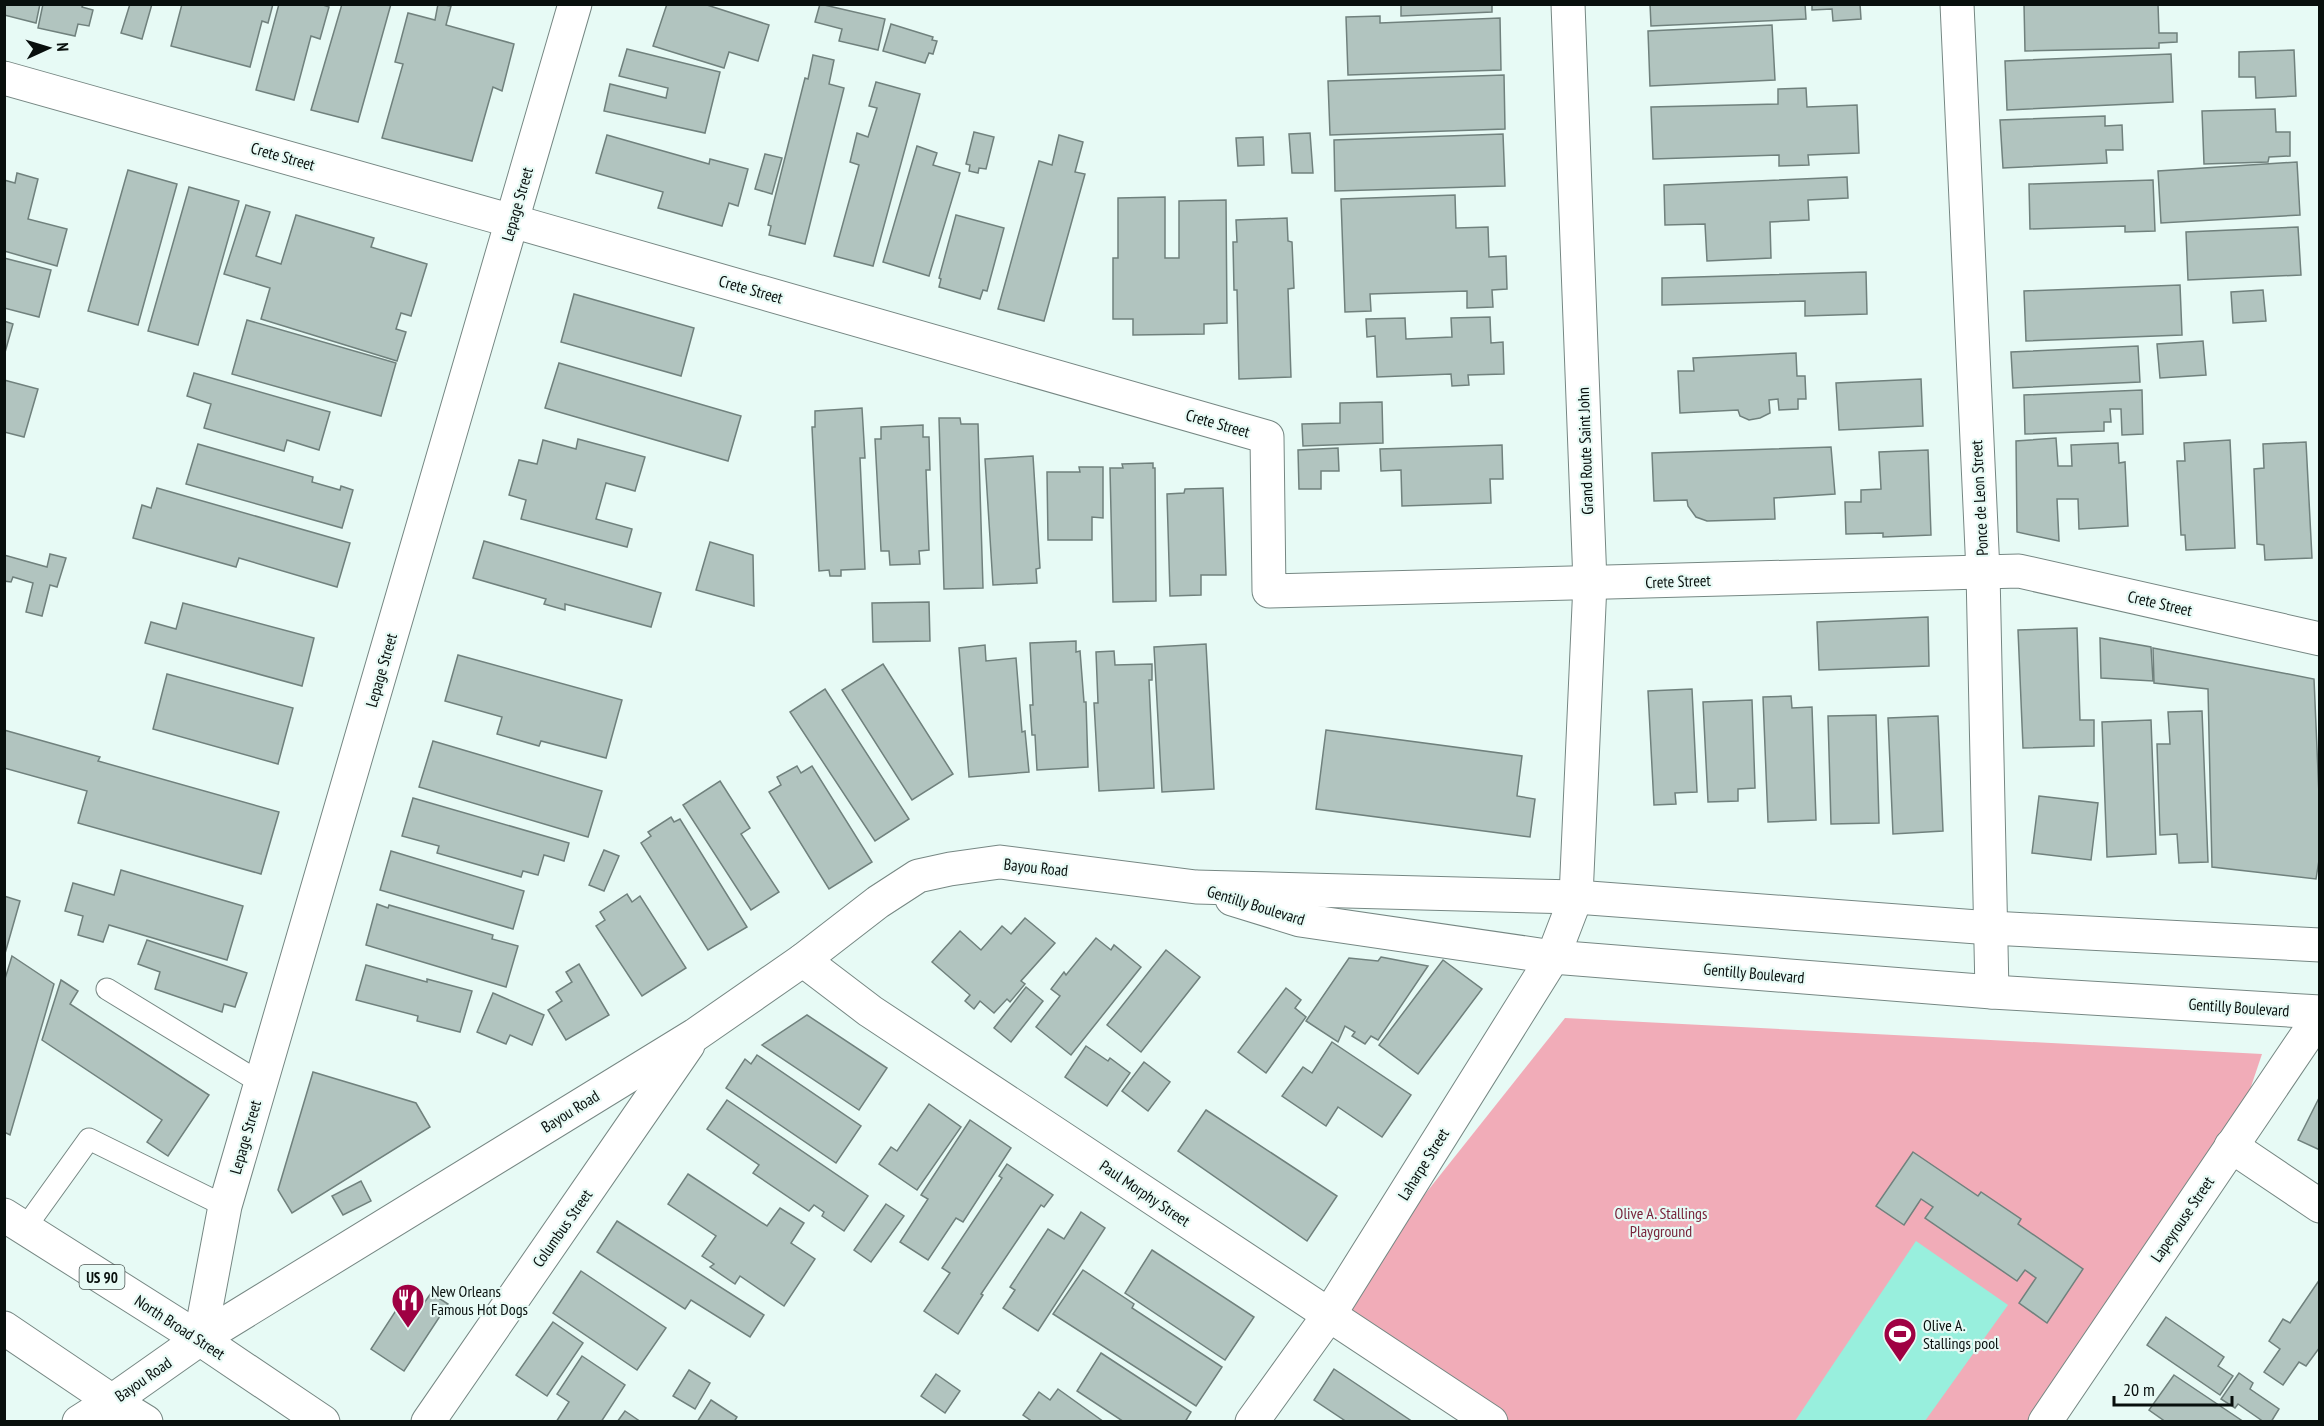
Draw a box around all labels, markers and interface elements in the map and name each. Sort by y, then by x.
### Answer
north arrow [18,18,78,78]
text: N [53,42,73,52]
street label: Crete Street [249,137,318,175]
street label: Lepage Street [497,164,537,243]
street label: Crete Street [717,270,786,308]
street label: Grand Route Saint John [1573,387,1597,515]
street label: Crete Street [1184,404,1253,442]
street label: Ponce de Leon Street [1966,439,1992,556]
street label: Crete Street [1645,570,1712,592]
street label: Crete Street [2126,586,2195,620]
street label: Lepage Street [361,630,401,709]
street label: Bayou Road [1003,854,1069,880]
street label: Gentilly Boulevard [1205,881,1307,929]
street label: Gentilly Boulevard [1703,959,1805,987]
street label: Gentilly Boulevard [2188,993,2290,1021]
street label: Bayou Road [537,1085,603,1137]
street label: Lepage Street [225,1097,265,1176]
street label: Laharpe Street [1393,1124,1453,1204]
street label: Paul Morphy Street [1096,1155,1195,1231]
street label: Lapeyrouse Street [2146,1172,2218,1266]
street label: Columbus Street [528,1185,597,1271]
park label: Olive A. Stallings Playground [1615,1203,1707,1241]
road number: US 90 [80,1265,124,1289]
place label: New Orleans Famous Hot Dogs [431,1281,528,1319]
restaurant icon: New Orleans Famous Hot Dogs [390,1282,426,1329]
street label: North Broad Street [131,1290,229,1364]
place label: Olive A. Stallings pool [1923,1315,1999,1353]
sports icon: Olive A. Stallings pool [1882,1316,1918,1363]
street label: Bayou Road [111,1352,175,1406]
scale bar [2114,1369,2232,1407]
text: 20 m [2123,1378,2155,1401]

